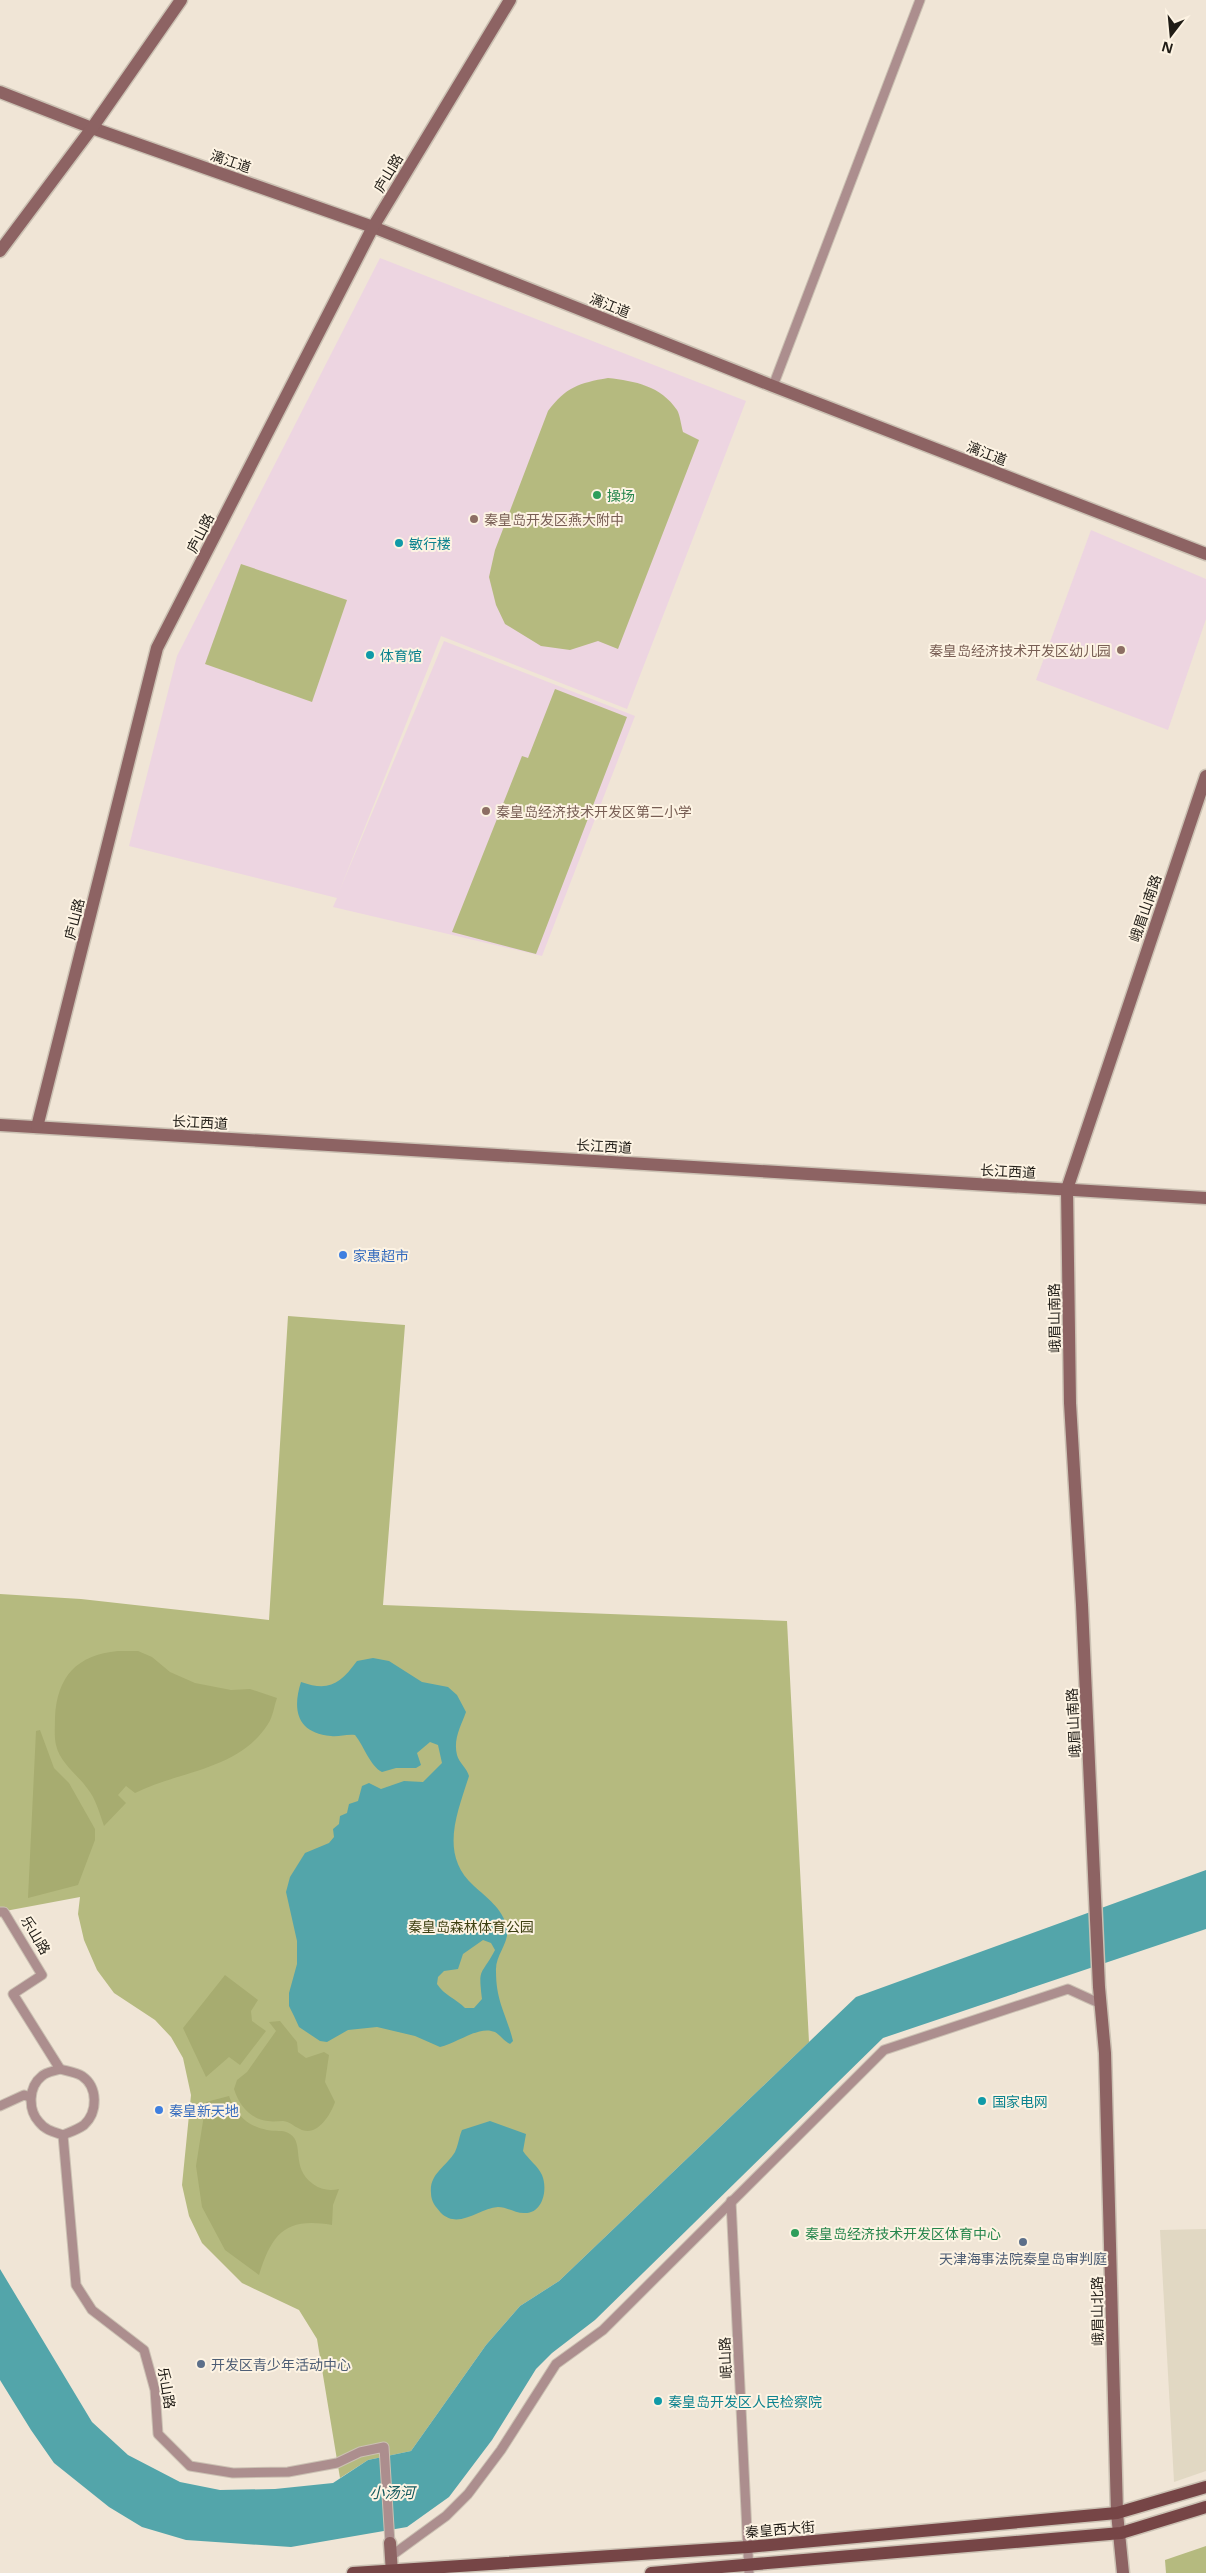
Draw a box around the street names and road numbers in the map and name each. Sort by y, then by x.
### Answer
street label: 漓江道 [208,145,254,177]
street label: 庐山路 [369,150,407,196]
street label: 漓江道 [587,288,633,322]
street label: 漓江道 [964,437,1010,469]
street label: 庐山路 [182,510,218,556]
street label: 峨眉山南路 [1125,872,1165,944]
street label: 庐山路 [60,896,88,942]
street label: 长江西道 [172,1111,228,1133]
street label: 长江西道 [576,1135,632,1157]
street label: 长江西道 [980,1160,1036,1182]
street label: 峨眉山南路 [1044,1283,1064,1353]
street label: 峨眉山南路 [1062,1688,1084,1758]
street label: 乐山路 [17,1912,55,1958]
street label: 峨眉山北路 [1087,2276,1107,2346]
street label: 岷山路 [714,2337,736,2379]
street label: 乐山路 [154,2366,180,2410]
street label: 秦皇西大街 [744,2516,816,2542]

